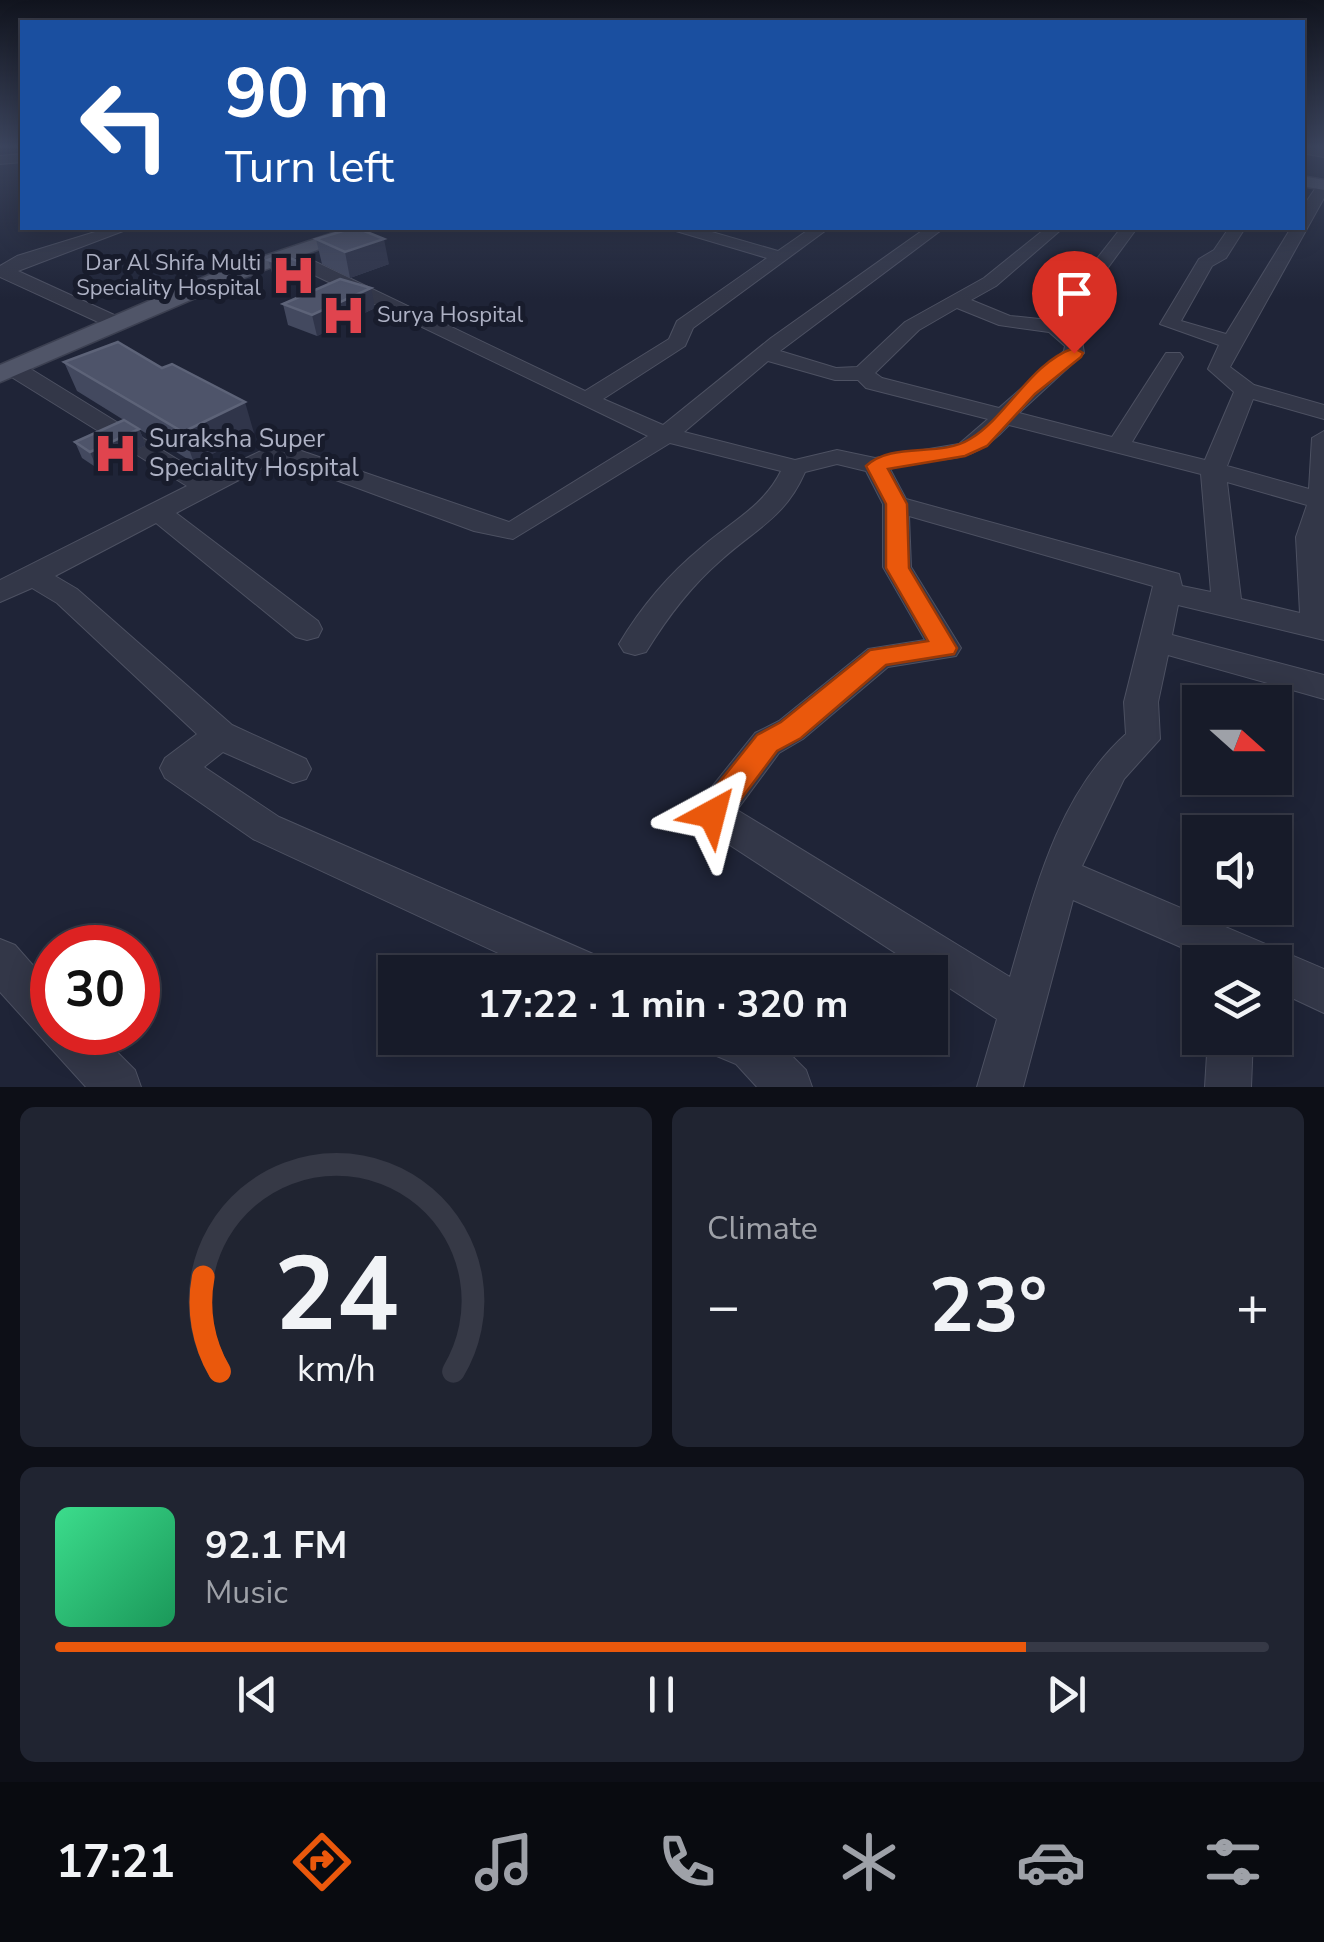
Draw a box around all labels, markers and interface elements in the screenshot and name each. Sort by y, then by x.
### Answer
text: 90 m [225,46,389,142]
icon: left [60,60,190,190]
text: Turn left [225,137,394,198]
place label: Dar Al Shifa Multi Speciality Hospital [76,248,261,303]
pin [1032,251,1117,354]
hospital icon: Dar Al Shifa Multi Speciality Hospital [270,252,318,300]
icon: arrive [1047,266,1102,321]
hospital icon: Surya Hospital [320,291,368,339]
place label: Surya Hospital [377,300,524,330]
place label: Suraksha Super Speciality Hospital [149,422,360,485]
hospital icon: Suraksha Super Speciality Hospital [92,429,140,477]
north arrow [1182,685,1292,795]
map controls [1182,685,1292,1055]
position arrow [660,762,764,866]
button: sound [1182,815,1292,925]
speed limit sign: 30 [30,925,160,1055]
button: layers [1182,945,1292,1055]
text: 17:22 · 1 min · 320 m [478,979,848,1030]
text: Climate [707,1207,818,1250]
text: 24 [274,1224,398,1366]
text: 23° [929,1255,1047,1357]
text: − [707,1269,740,1344]
text: + [1236,1269,1269,1344]
text: km/h [297,1345,375,1394]
text: 92.1 FM [205,1520,347,1571]
text: Music [205,1571,288,1614]
icon: previous [230,1667,285,1722]
icon: pause [634,1667,689,1722]
icon: next [1039,1667,1094,1722]
icon: directions [287,1827,357,1897]
icon: music [469,1827,539,1897]
icon: phone [652,1827,722,1897]
icon: climate [834,1827,904,1897]
icon: car [1016,1827,1086,1897]
icon: filters [1198,1827,1268,1897]
text: 17:21 [56,1832,175,1893]

